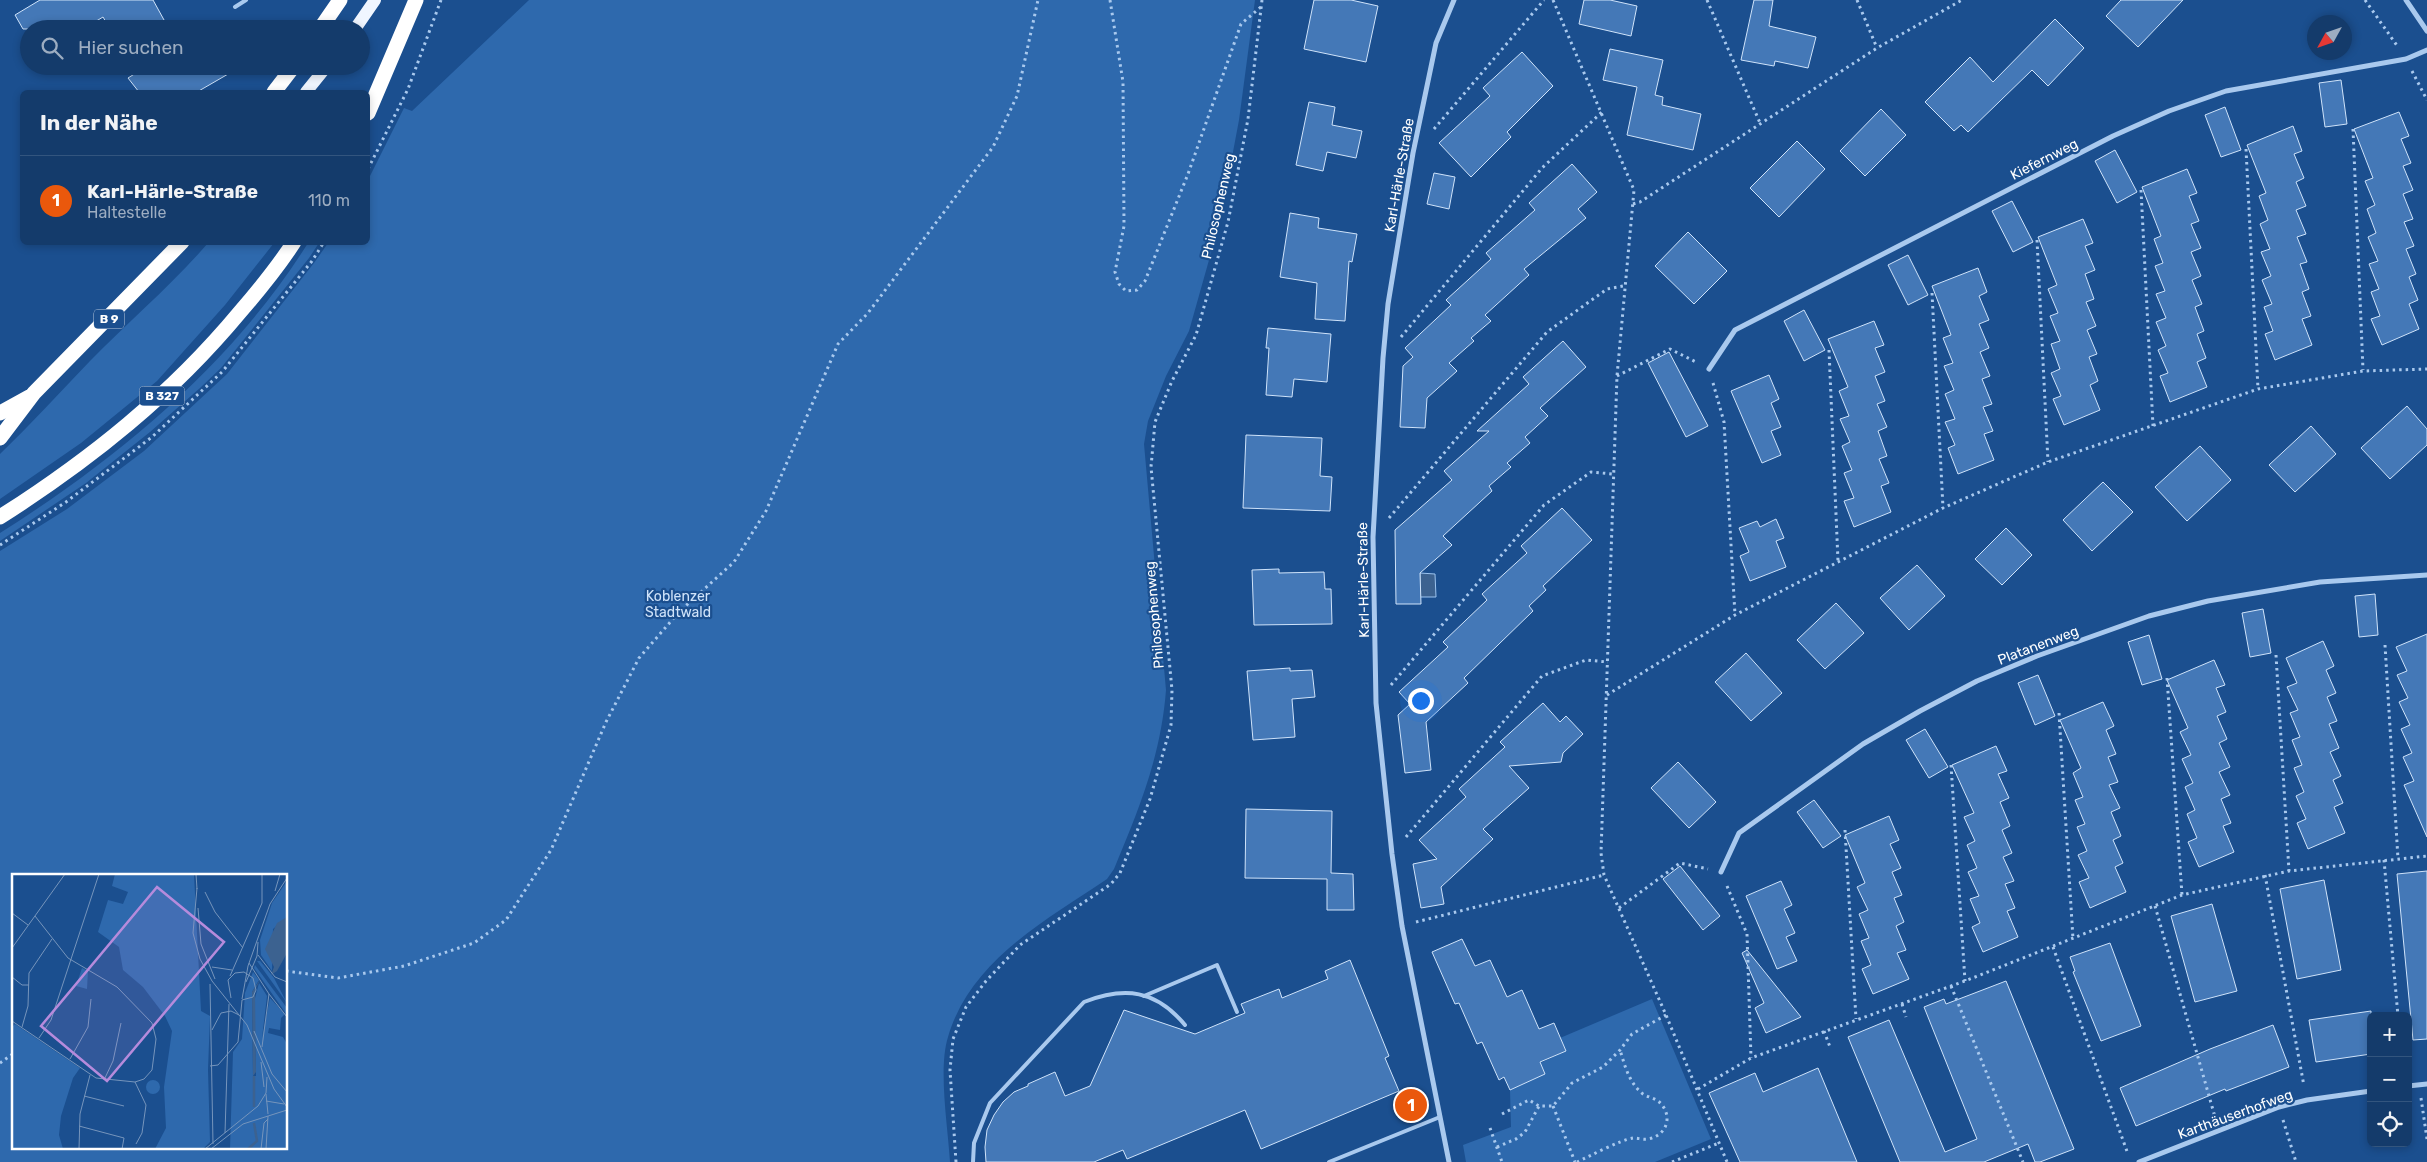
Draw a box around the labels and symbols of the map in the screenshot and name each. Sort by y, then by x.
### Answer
north arrow [2307,15,2352,60]
street label: Karl-Härle-Straße [1381,117,1418,233]
street label: Kiefernweg [2008,135,2081,184]
street label: Philosophenweg [1198,152,1239,261]
road number: B 9 [94,310,124,328]
road number: B 327 [140,386,184,406]
street label: Karl-Härle-Straße [1354,522,1373,638]
street label: Philosophenweg [1141,560,1168,669]
park label: Koblenzer Stadtwald [645,588,711,621]
street label: Platanenweg [1995,622,2081,669]
your location [1408,688,1434,714]
inset map [12,874,288,1150]
pin: 1 [1395,1086,1427,1124]
street label: Karthäuserhofweg [2175,1086,2295,1143]

